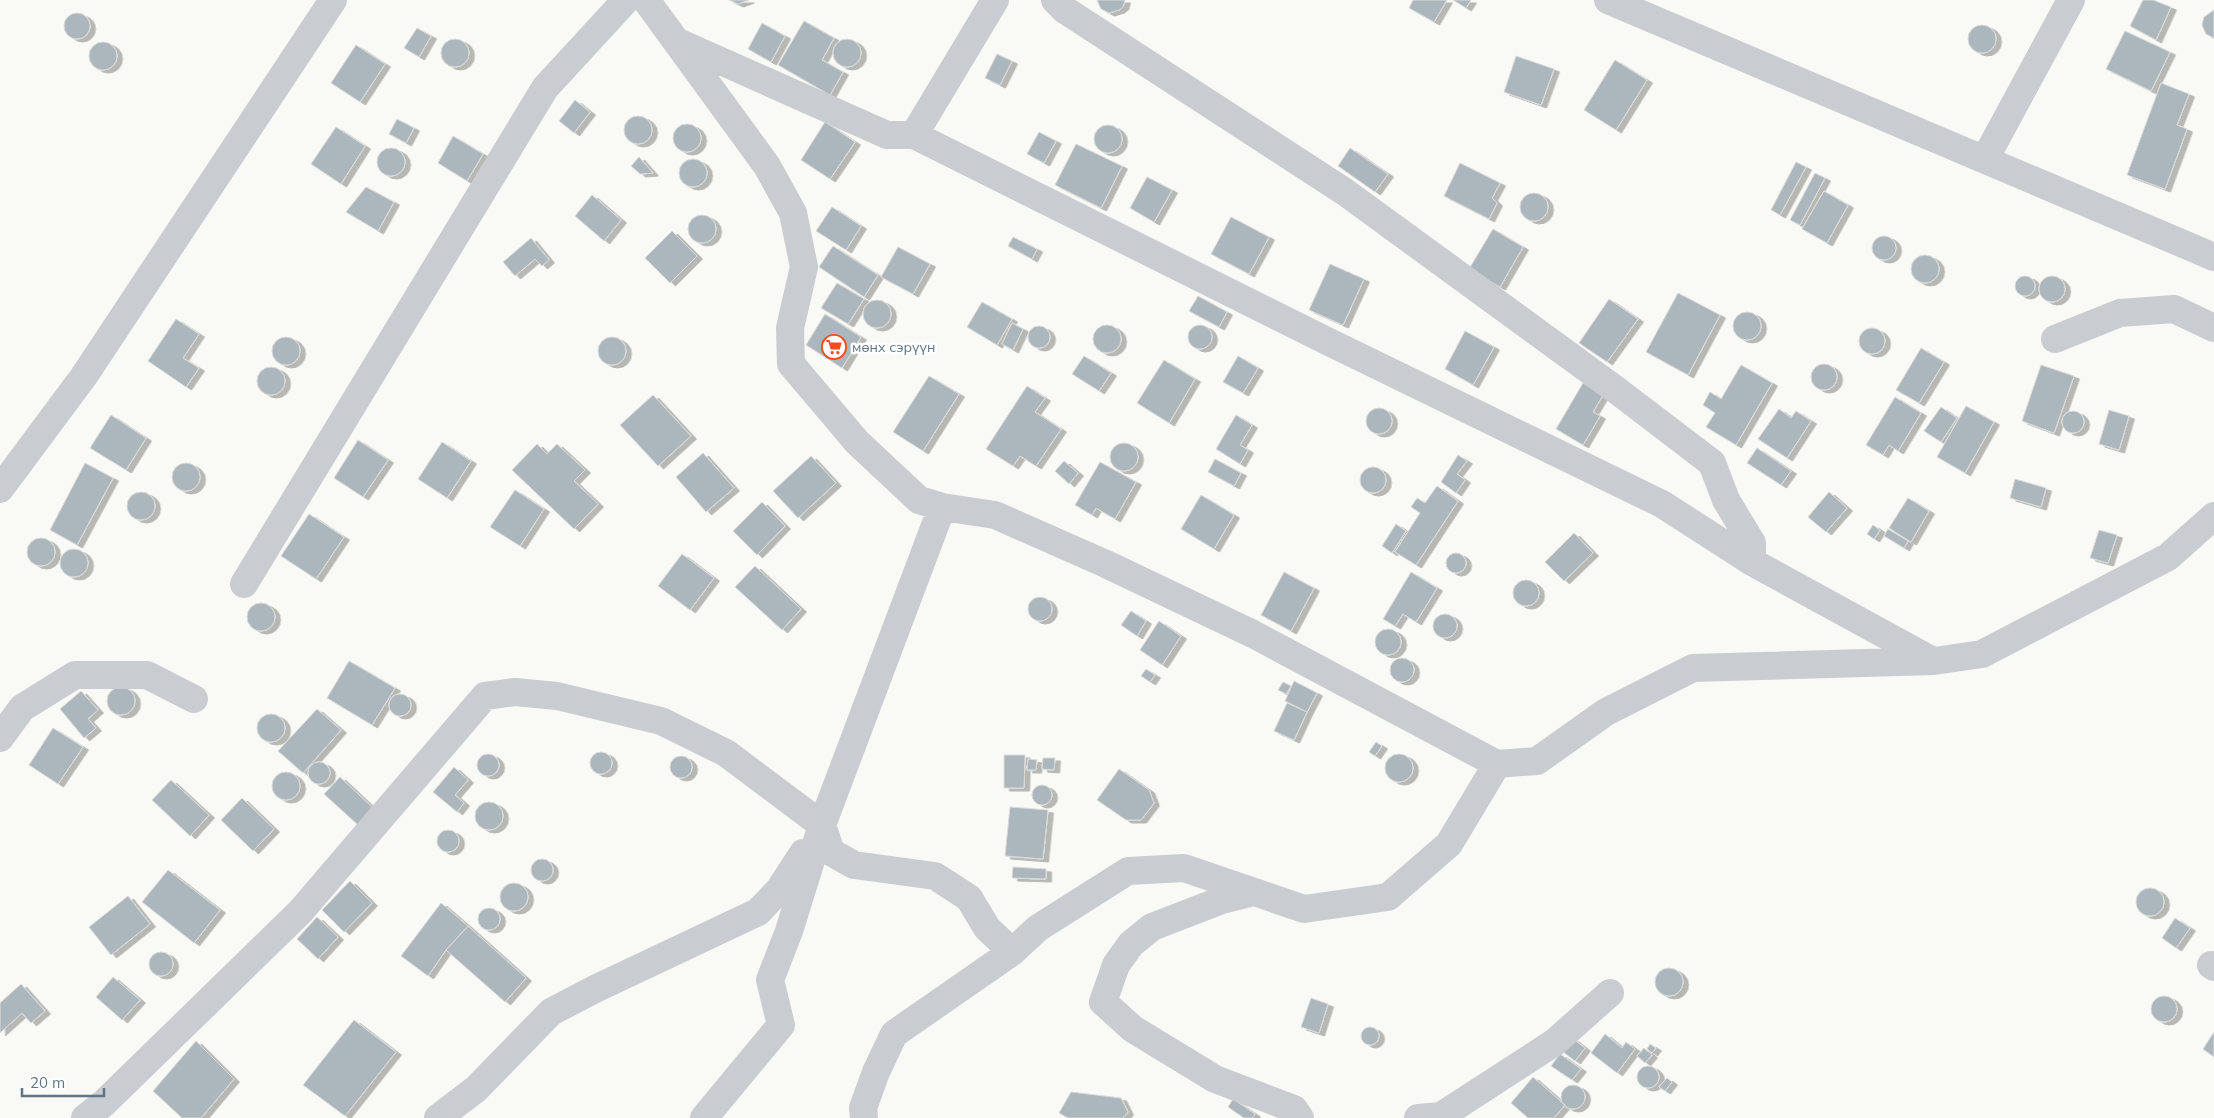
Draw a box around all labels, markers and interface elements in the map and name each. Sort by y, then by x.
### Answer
supermarket icon: мөнх сэрүүн [821,334,847,360]
place label: мөнх сэрүүн [852,338,935,356]
scale bar [22,1066,105,1098]
text: 20 m [30,1073,65,1092]

